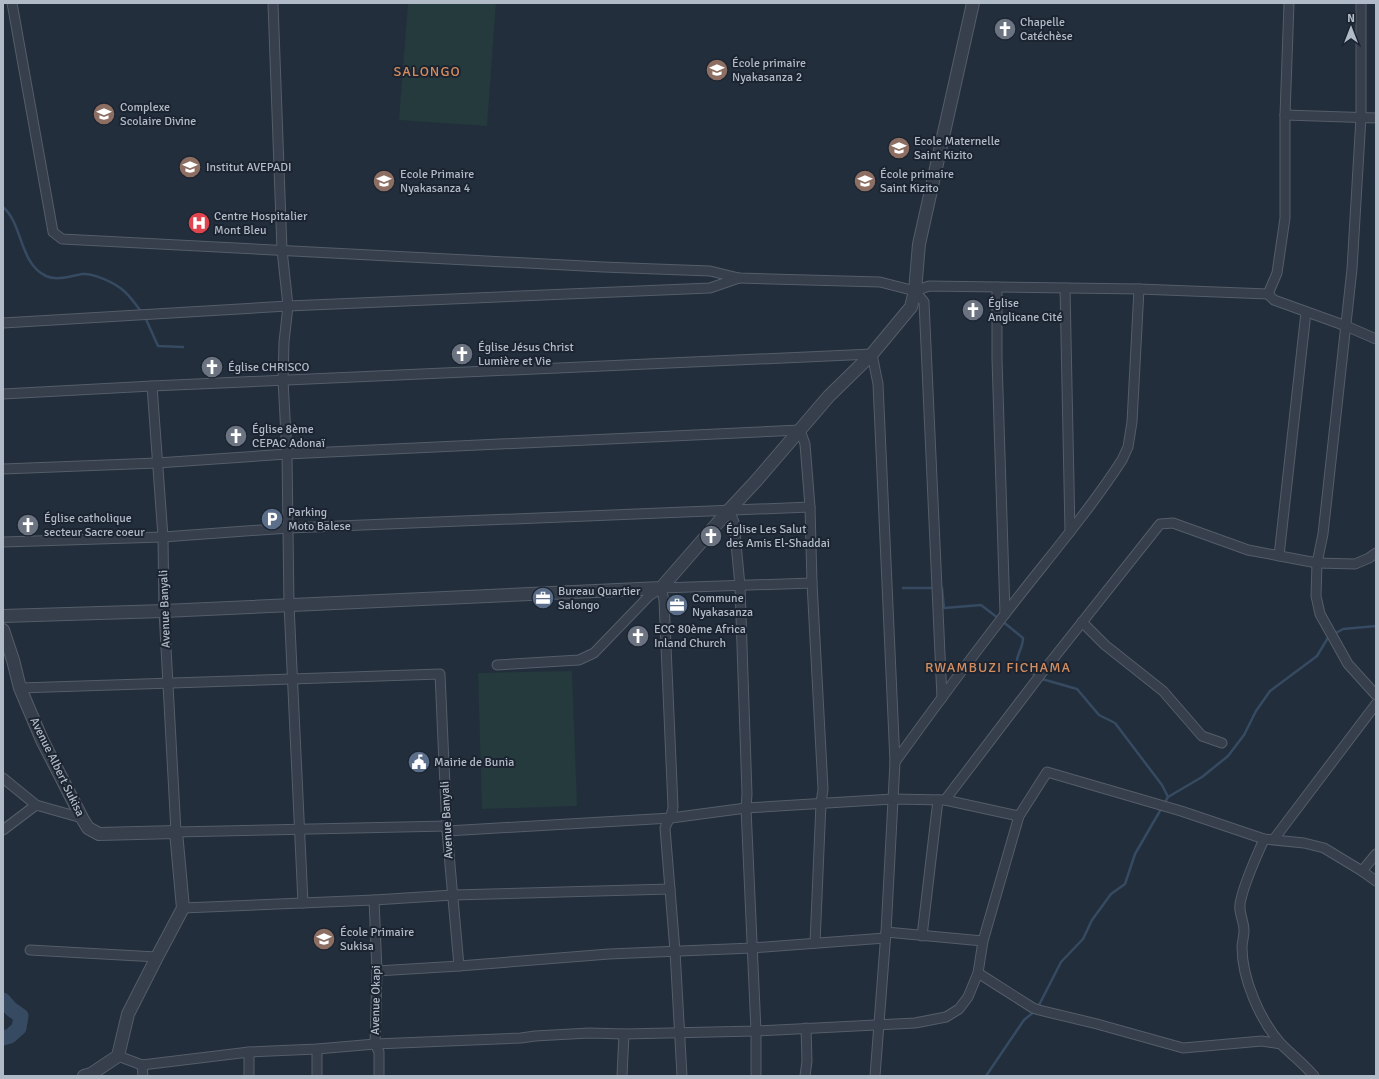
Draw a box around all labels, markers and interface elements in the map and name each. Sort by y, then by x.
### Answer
north arrow [1331,8,1371,48]
text: N [1347,12,1355,25]
place label: Chapelle Catéchèse [1020,15,1073,44]
church icon: Chapelle Catéchèse [992,16,1018,42]
place label: École primaire Nyakasanza 2 [732,56,806,85]
school or university icon: École primaire Nyakasanza 2 [704,57,730,83]
district label: SALONGO [393,63,461,80]
place label: Complexe Scolaire Divine [120,100,196,129]
school or university icon: Complexe Scolaire Divine [91,101,117,127]
place label: Ecole Maternelle Saint Kizito [914,134,1000,163]
school or university icon: Ecole Maternelle Saint Kizito [886,135,912,161]
school or university icon: Institut AVEPADI [177,154,203,180]
place label: Institut AVEPADI [206,160,292,175]
place label: Ecole Primaire Nyakasanza 4 [400,167,474,196]
place label: École primaire Saint Kizito [880,167,954,196]
school or university icon: Ecole Primaire Nyakasanza 4 [371,168,397,194]
school or university icon: École primaire Saint Kizito [852,168,878,194]
place label: Centre Hospitalier Mont Bleu [214,209,308,238]
hospital icon: Centre Hospitalier Mont Bleu [186,210,212,236]
place label: Église Anglicane Cité [988,296,1062,325]
church icon: Église Anglicane Cité [960,297,986,323]
place label: Église Jésus Christ Lumière et Vie [478,340,574,369]
church icon: Église Jésus Christ Lumière et Vie [449,341,475,367]
church icon: Église CHRISCO [199,354,225,380]
place label: Église CHRISCO [228,360,309,375]
place label: Église 8ème CEPAC Adonaï [252,422,326,451]
church icon: Église 8ème CEPAC Adonaï [223,423,249,449]
place label: Parking Moto Balese [288,505,351,534]
parking icon: Parking Moto Balese [259,506,285,532]
place label: Église catholique secteur Sacre coeur [44,511,145,540]
church icon: Église catholique secteur Sacre coeur [15,512,41,538]
place label: Église Les Salut des Amis El-Shaddai [726,522,830,551]
church icon: Église Les Salut des Amis El-Shaddai [698,523,724,549]
street label: Avenue Banyali [156,570,174,648]
place label: Bureau Quartier Salongo [558,584,641,613]
office icon: Bureau Quartier Salongo [530,585,556,611]
place label: Commune Nyakasanza [692,591,753,620]
office icon: Commune Nyakasanza [664,592,690,618]
place label: ECC 80ème Africa Inland Church [654,622,746,651]
church icon: ECC 80ème Africa Inland Church [625,623,651,649]
district label: RWAMBUZI FICHAMA [925,659,1071,676]
street label: Avenue Albert Sukisa [26,715,88,819]
public building icon: Mairie de Bunia [406,749,432,775]
place label: Mairie de Bunia [434,755,514,770]
street label: Avenue Banyali [437,781,457,859]
place label: École Primaire Sukisa [340,925,414,954]
school or university icon: École Primaire Sukisa [311,926,337,952]
street label: Avenue Okapi [368,965,384,1035]

